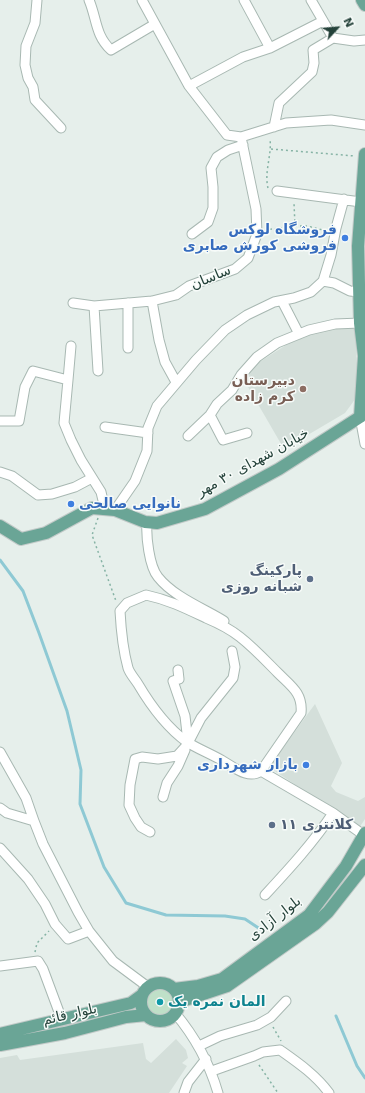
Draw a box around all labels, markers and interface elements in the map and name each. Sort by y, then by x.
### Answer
north arrow [317,8,357,48]
text: N [340,16,356,30]
place label: فروشگاه لوکس فروشی کورش صابری [183,222,337,254]
marker: فروشگاه لوکس فروشی کورش صابری [340,233,350,243]
street label: ساسان [188,262,234,294]
place label: دبیرستان کرم زاده [231,373,295,406]
marker: دبیرستان کرم زاده [298,384,308,394]
street label: خیابان شهدای ۳۰ مهر [194,425,312,501]
place label: نانوایی صالحی [79,496,181,512]
marker: نانوایی صالحی [66,499,76,509]
place label: پارکینگ شبانه روزی [221,563,302,596]
marker: پارکینگ شبانه روزی [305,574,315,584]
place label: بازار شهرداری [197,757,298,773]
marker: بازار شهرداری [301,760,311,770]
place label: کلانتری ۱۱ [280,817,353,833]
marker: کلانتری ۱۱ [267,820,277,830]
street label: بلوار آزادی [245,893,305,945]
place label: المان نمره یک [168,994,266,1010]
marker: المان نمره یک [155,997,165,1007]
street label: بلوار قائم [41,1001,99,1029]

